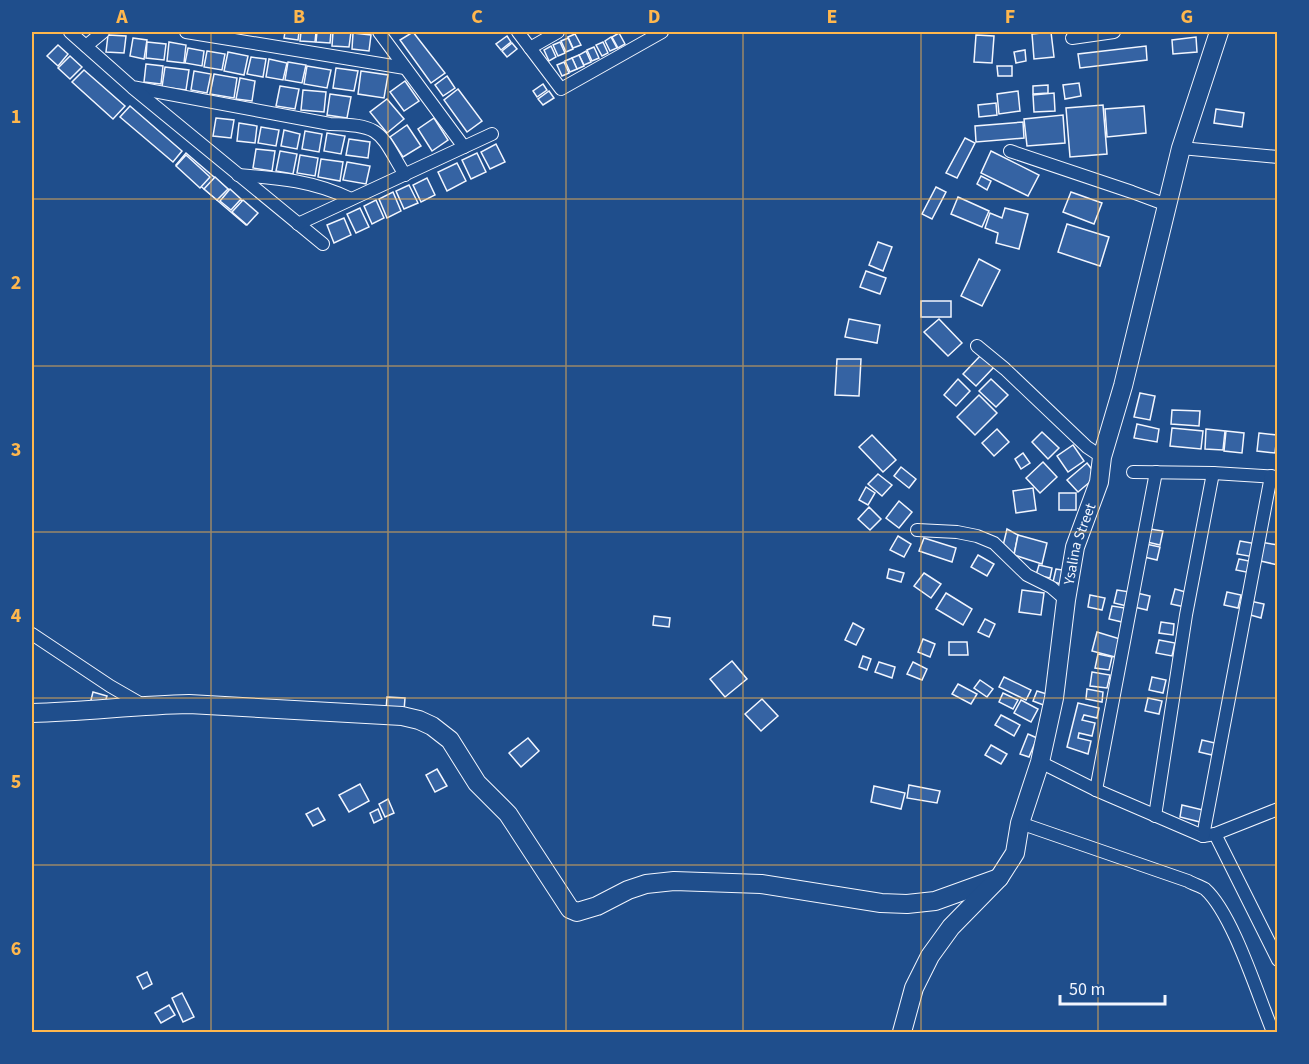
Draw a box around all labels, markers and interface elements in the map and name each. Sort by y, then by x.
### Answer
text: A [115,3,128,31]
text: B [293,3,305,31]
text: C [471,3,483,31]
text: D [648,3,660,31]
text: E [827,3,837,31]
text: F [1005,3,1015,31]
text: G [1181,3,1193,31]
text: 1 [11,103,21,131]
text: 2 [11,269,21,297]
text: 3 [11,436,21,464]
street label: Ysalina Street [1059,500,1101,588]
text: 4 [11,602,22,630]
text: 5 [11,768,21,796]
text: 6 [11,935,21,963]
scale bar [1060,968,1165,1006]
text: 50 m [1069,977,1105,1002]

